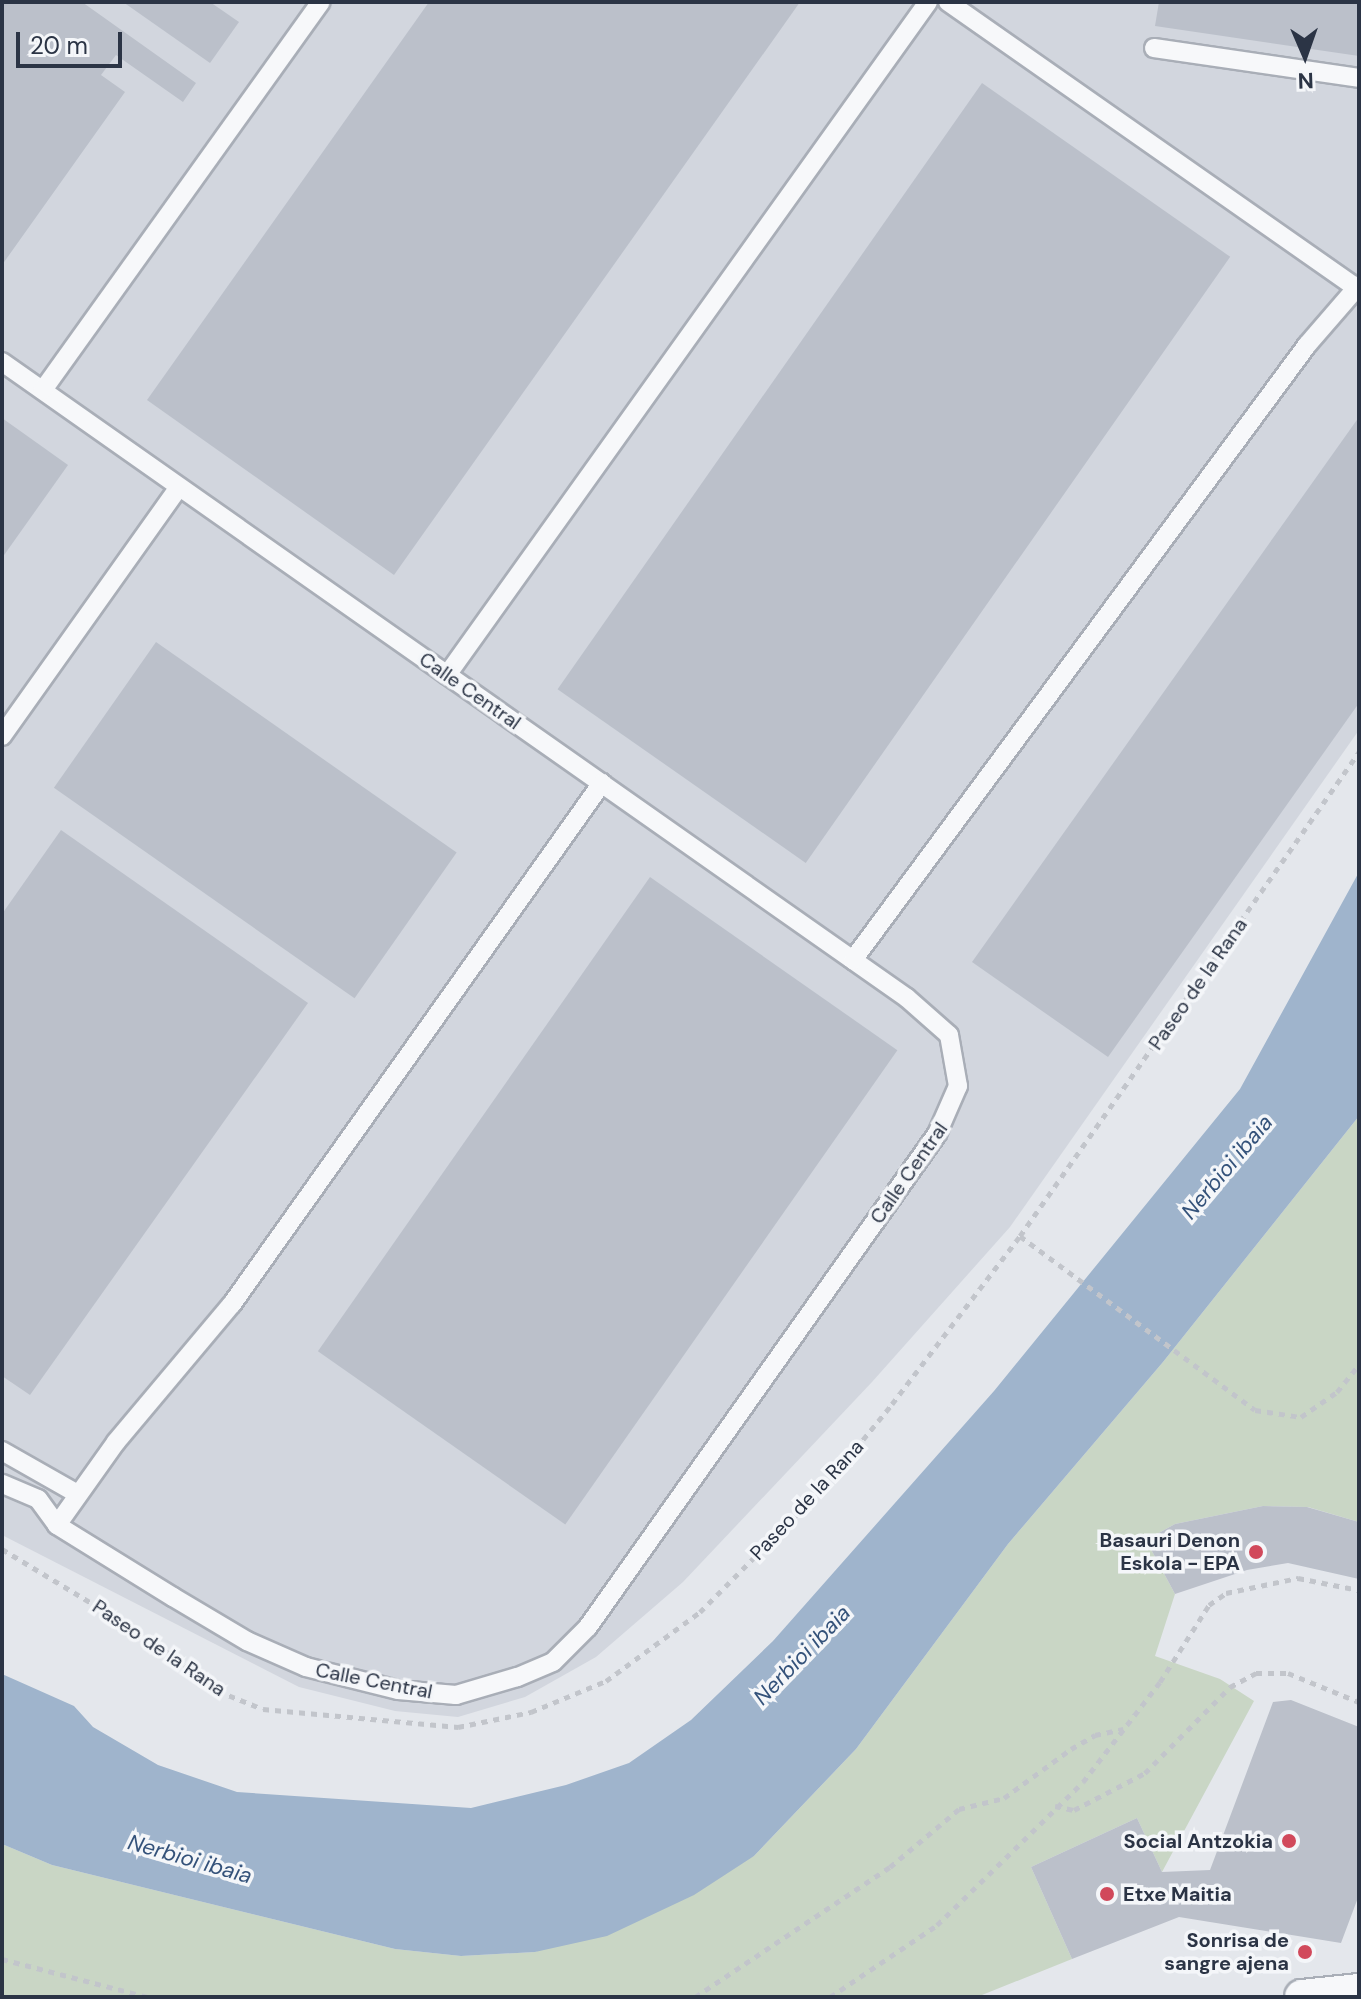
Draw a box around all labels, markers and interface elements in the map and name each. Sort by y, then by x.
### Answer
scale bar [20,16,126,66]
north arrow [1265,16,1345,96]
text: 20 m [30,30,88,61]
text: N [1297,66,1314,95]
street label: Calle Central [415,647,525,735]
street label: Paseo de la Rana [1144,914,1252,1054]
water label: Nerbioi ibaia [1176,1109,1278,1225]
street label: Calle Central [865,1118,953,1228]
street label: Paseo de la Rana [745,1435,869,1565]
place label: Basauri Denon Eskola - EPA [1099,1528,1240,1575]
marker: Basauri Denon Eskola - EPA [1247,1543,1265,1561]
street label: Paseo de la Rana [88,1595,230,1701]
water label: Nerbioi ibaia [748,1600,856,1710]
street label: Calle Central [314,1658,434,1704]
water label: Nerbioi ibaia [125,1829,255,1889]
place label: Social Antzokia [1123,1829,1273,1853]
marker: Social Antzokia [1280,1832,1298,1850]
place label: Etxe Maitia [1123,1882,1232,1906]
marker: Etxe Maitia [1098,1885,1116,1903]
place label: Sonrisa de sangre ajena [1164,1928,1289,1975]
marker: Sonrisa de sangre ajena [1296,1943,1314,1961]

